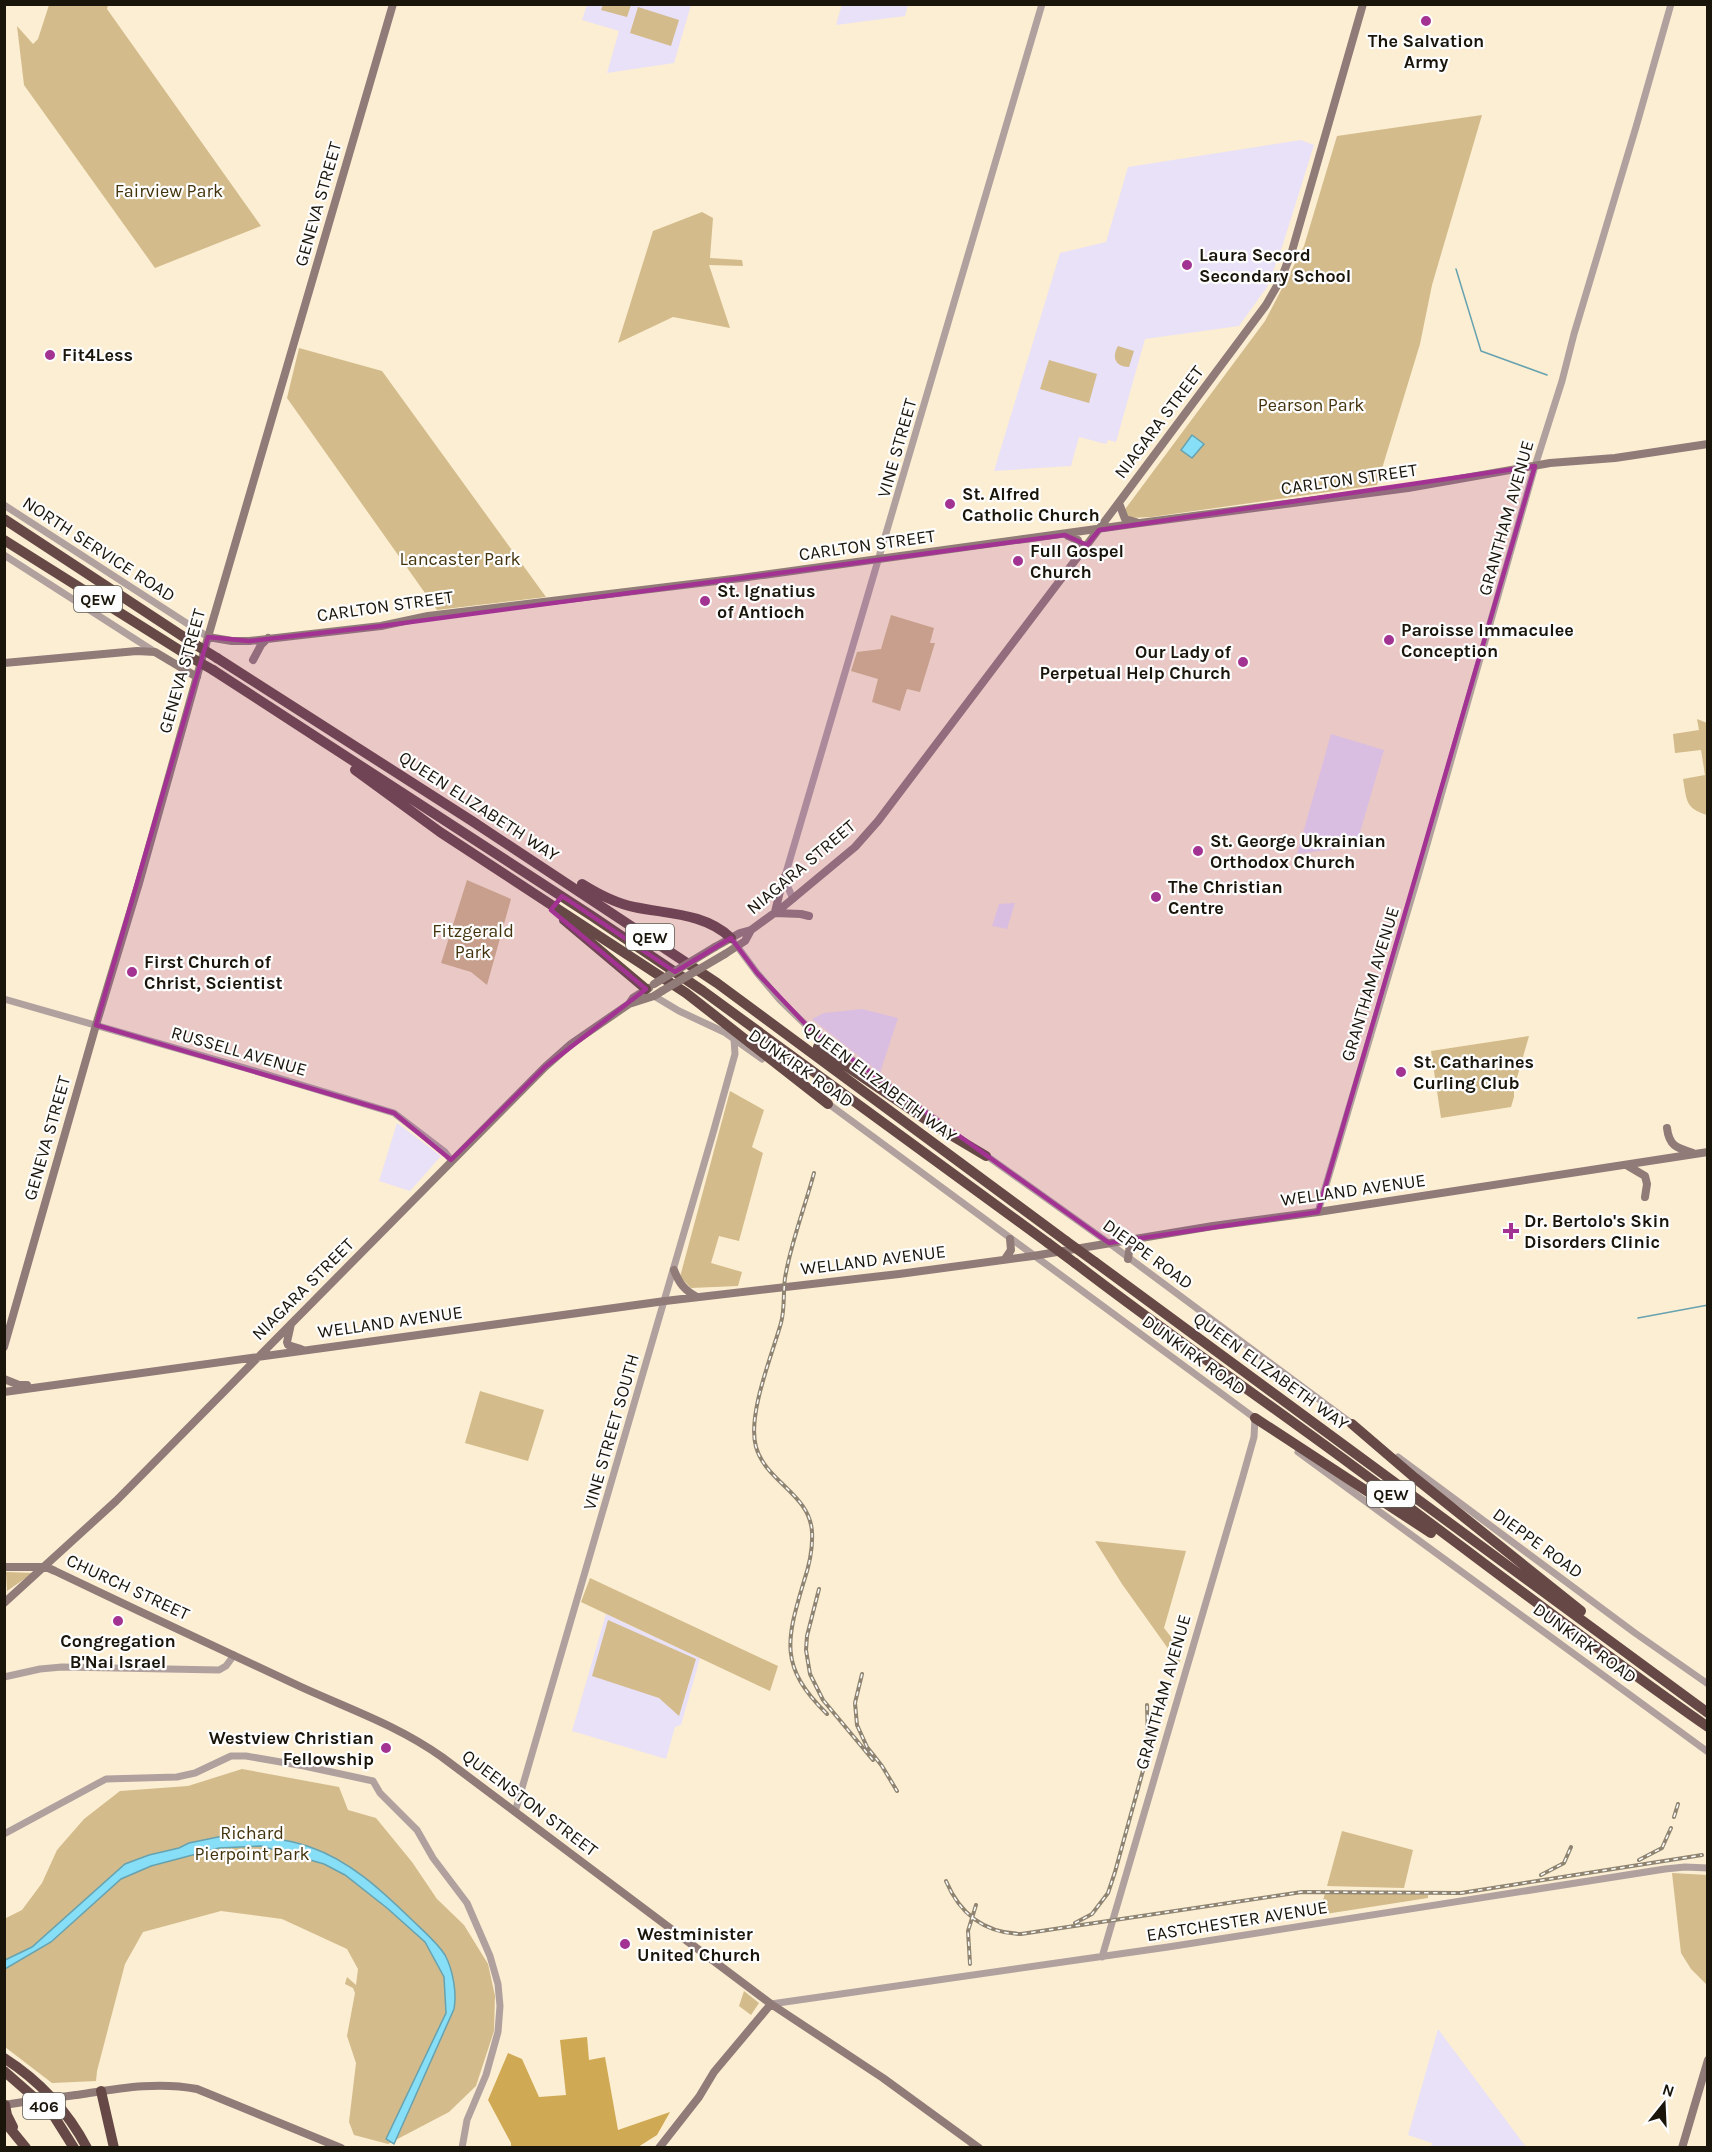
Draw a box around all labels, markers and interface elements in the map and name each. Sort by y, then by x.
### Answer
marker: The Salvation Army [1419,14,1433,28]
place label: The Salvation Army [1368,30,1484,73]
street label: GENEVA STREET [290,139,346,269]
park label: Fairview Park [115,180,223,202]
place label: Laura Secord Secondary School [1199,244,1351,287]
marker: Laura Secord Secondary School [1180,258,1194,272]
place label: Fit4Less [62,344,133,366]
marker: Fit4Less [43,348,57,362]
street label: NIAGARA STREET [1109,361,1209,483]
park label: Pearson Park [1258,394,1364,416]
street label: VINE STREET [872,396,922,500]
street label: GRANTHAM AVENUE [1473,438,1539,598]
street label: CARLTON STREET [1279,459,1419,499]
place label: St. Alfred Catholic Church [962,483,1100,526]
street label: NORTH SERVICE ROAD [18,491,180,607]
marker: St. Alfred Catholic Church [943,497,957,511]
street label: CARLTON STREET [797,525,937,565]
place label: Full Gospel Church [1030,540,1124,583]
park label: Lancaster Park [399,548,521,570]
marker: Full Gospel Church [1011,554,1025,568]
place label: St. Ignatius of Antioch [717,580,816,623]
road number: QEW [74,586,122,612]
street label: CARLTON STREET [315,586,455,626]
marker: St. Ignatius of Antioch [698,594,712,608]
street label: GENEVA STREET [154,606,210,736]
place label: Paroisse Immaculee Conception [1401,619,1574,662]
marker: Paroisse Immaculee Conception [1382,633,1396,647]
place label: Our Lady of Perpetual Help Church [1040,641,1231,684]
marker: Our Lady of Perpetual Help Church [1236,655,1250,669]
street label: QUEEN ELIZABETH WAY [395,746,563,866]
street label: NIAGARA STREET [742,815,860,919]
place label: St. George Ukrainian Orthodox Church [1210,830,1386,873]
marker: St. George Ukrainian Orthodox Church [1191,844,1205,858]
place label: The Christian Centre [1168,876,1283,919]
marker: The Christian Centre [1149,890,1163,904]
street label: GRANTHAM AVENUE [1336,904,1404,1064]
park label: Fitzgerald Park [432,920,514,963]
road number: QEW [626,924,674,950]
place label: First Church of Christ, Scientist [144,951,283,994]
marker: First Church of Christ, Scientist [125,965,139,979]
street label: QUEEN ELIZABETH WAY [799,1017,961,1147]
street label: RUSSELL AVENUE [169,1021,309,1081]
street label: DUNKIRK ROAD [744,1024,858,1112]
place label: St. Catharines Curling Club [1413,1051,1534,1094]
marker: St. Catharines Curling Club [1394,1065,1408,1079]
street label: GENEVA STREET [19,1073,75,1203]
street label: WELLAND AVENUE [1279,1169,1427,1211]
place label: Dr. Bertolo's Skin Disorders Clinic [1524,1210,1670,1253]
street label: DIEPPE ROAD [1099,1214,1197,1294]
marker: Dr. Bertolo's Skin Disorders Clinic [1502,1222,1520,1240]
street label: NIAGARA STREET [247,1233,359,1345]
street label: WELLAND AVENUE [799,1240,947,1280]
street label: WELLAND AVENUE [316,1301,464,1343]
street label: QUEEN ELIZABETH WAY [1189,1307,1353,1435]
street label: DUNKIRK ROAD [1138,1310,1250,1400]
street label: VINE STREET SOUTH [578,1351,644,1513]
road number: QEW [1367,1481,1415,1507]
street label: DIEPPE ROAD [1489,1503,1587,1583]
street label: CHURCH STREET [63,1549,193,1625]
street label: DUNKIRK ROAD [1529,1598,1641,1688]
street label: GRANTHAM AVENUE [1130,1612,1196,1772]
marker: Congregation B'Nai Israel [111,1614,125,1628]
place label: Congregation B'Nai Israel [60,1630,176,1673]
place label: Westview Christian Fellowship [209,1727,374,1770]
marker: Westview Christian Fellowship [379,1741,393,1755]
street label: QUEENSTON STREET [458,1745,602,1861]
park label: Richard Pierpoint Park [194,1822,310,1865]
street label: EASTCHESTER AVENUE [1145,1896,1329,1946]
place label: Westminister United Church [637,1923,761,1966]
marker: Westminister United Church [618,1937,632,1951]
north arrow [1634,2074,1694,2134]
text: N [1660,2079,1677,2101]
road number: 406 [23,2093,65,2119]

